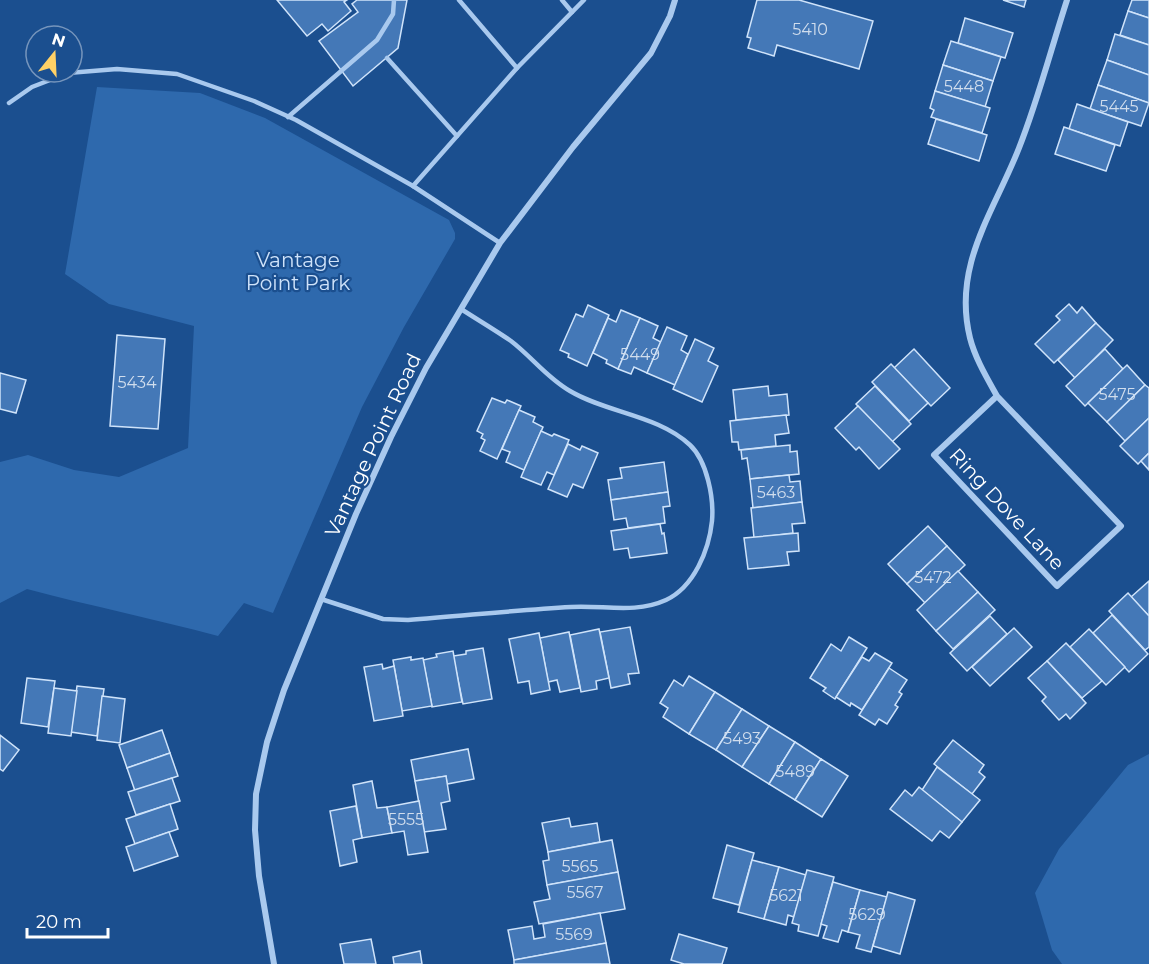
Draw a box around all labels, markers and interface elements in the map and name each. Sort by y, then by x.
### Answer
house number: 5410 [792,20,828,39]
north arrow [24,24,84,84]
text: N [49,29,68,51]
house number: 5448 [944,77,984,96]
house number: 5445 [1099,97,1139,116]
park label: Vantage Point Park [246,248,350,295]
house number: 5449 [620,345,660,364]
street label: Vantage Point Road [320,349,426,541]
house number: 5434 [118,373,157,392]
house number: 5475 [1098,385,1136,404]
street label: Ring Dove Lane [944,443,1070,575]
house number: 5463 [757,483,795,502]
house number: 5472 [914,568,952,587]
house number: 5493 [723,729,761,748]
house number: 5489 [775,762,815,781]
house number: 5555 [388,810,424,829]
house number: 5565 [562,857,598,876]
house number: 5567 [566,883,604,902]
house number: 5621 [769,886,803,905]
scale bar [27,901,108,939]
house number: 5629 [848,905,886,924]
text: 20 m [36,911,82,933]
house number: 5569 [555,925,593,944]

